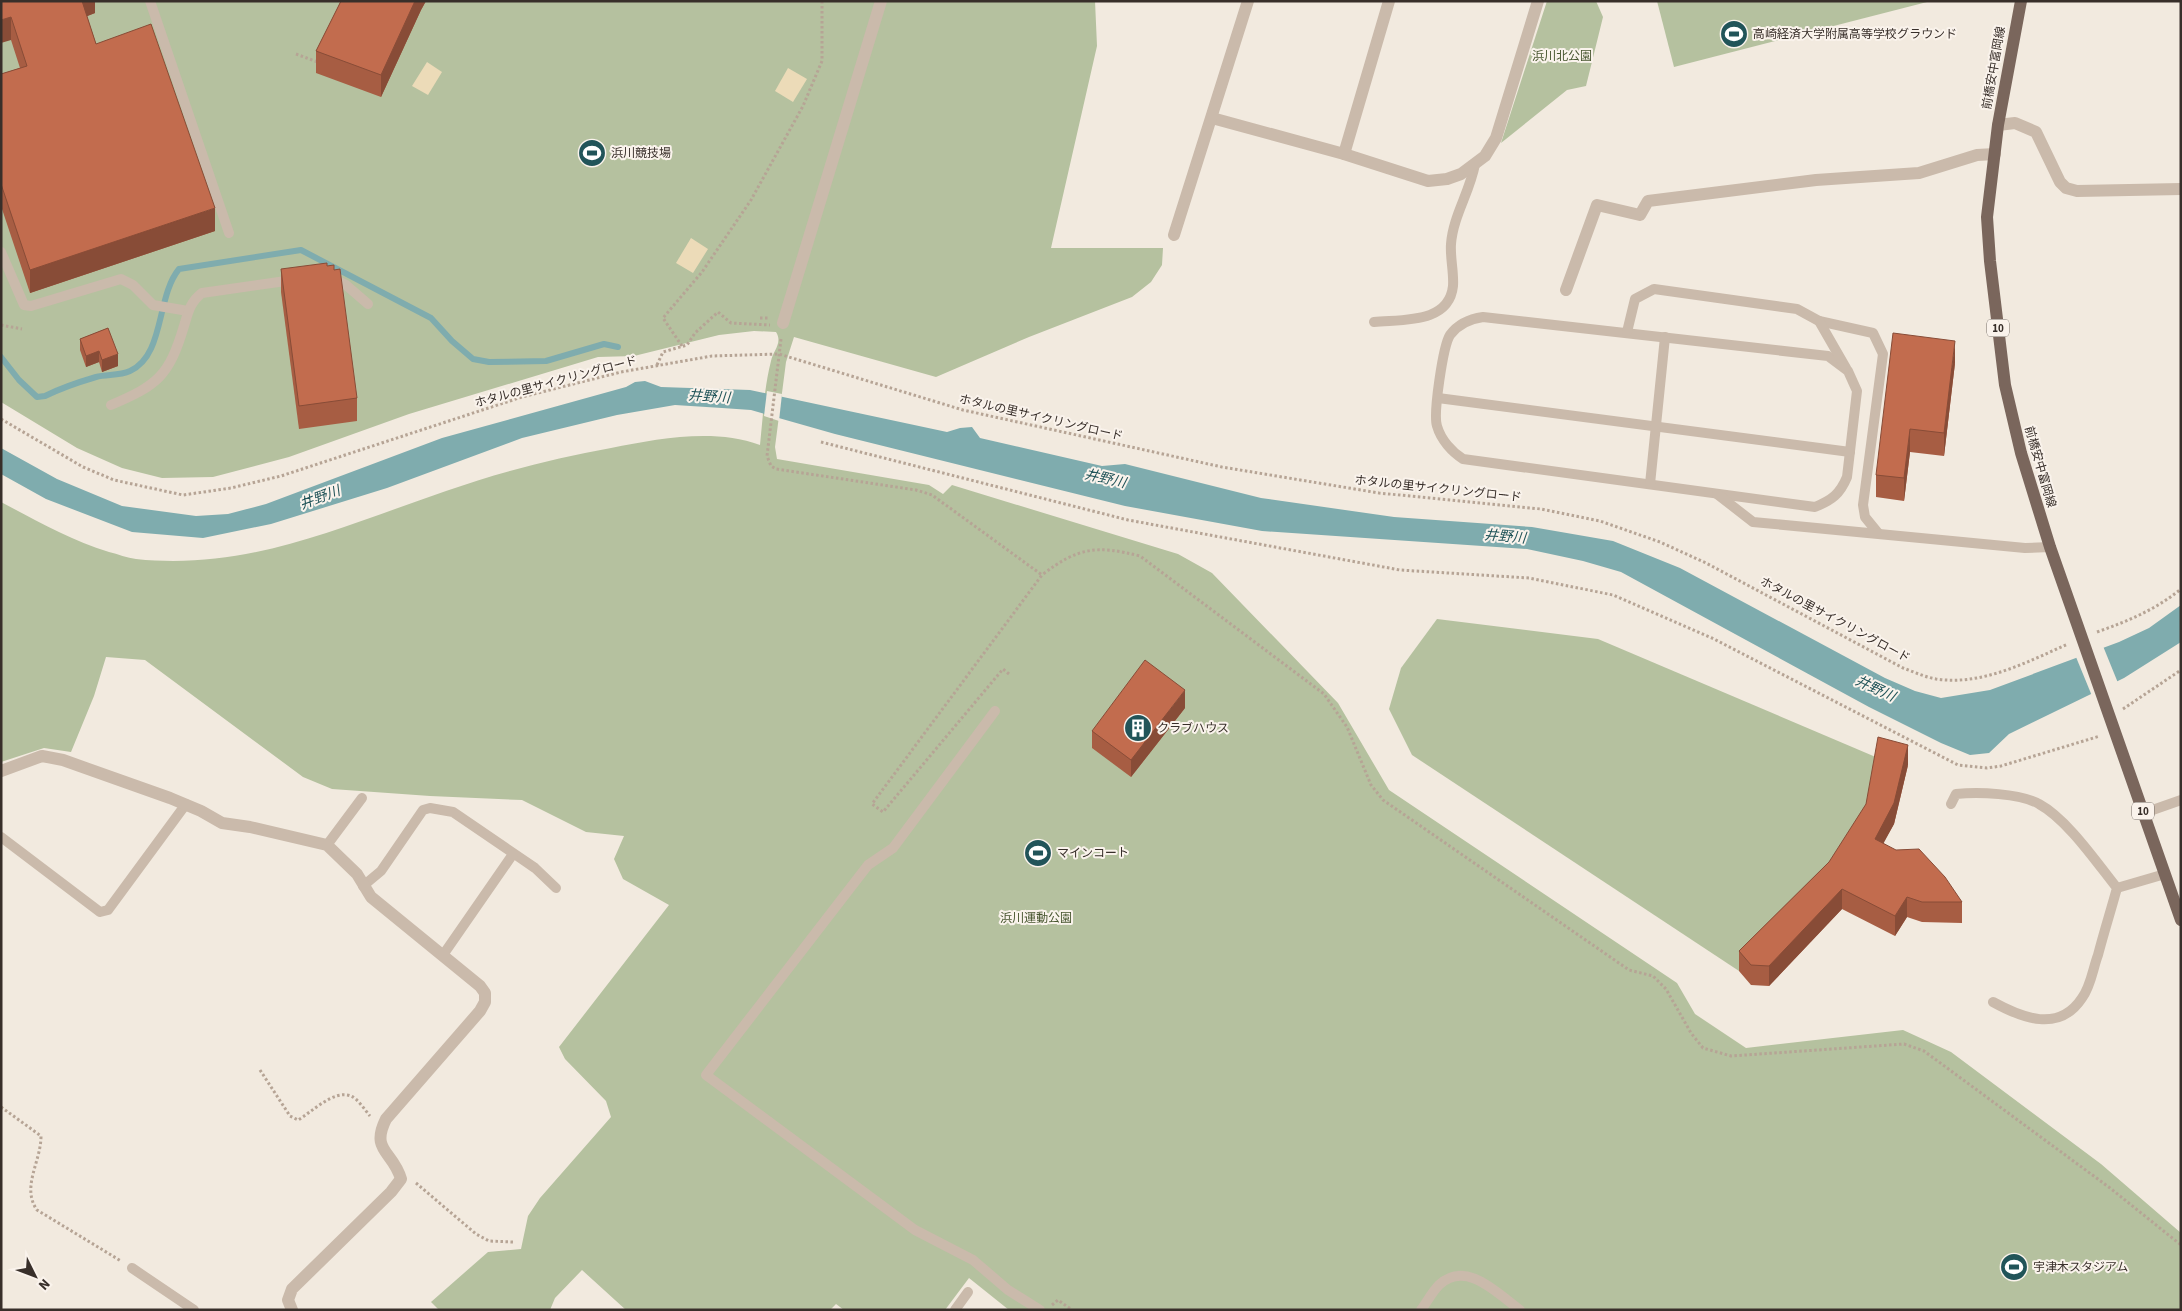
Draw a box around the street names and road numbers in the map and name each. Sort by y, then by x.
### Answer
street label: 前橋安中富岡線 [1978,25,2010,111]
road number: 10 [1987,319,2009,336]
street label: ホタルの里サイクリングロード [473,352,639,412]
street label: ホタルの里サイクリングロード [957,391,1125,445]
street label: 前橋安中富岡線 [2020,424,2060,510]
street label: ホタルの里サイクリングロード [1354,472,1522,506]
street label: ホタルの里サイクリングロード [1757,573,1913,667]
road number: 10 [2132,802,2154,819]

